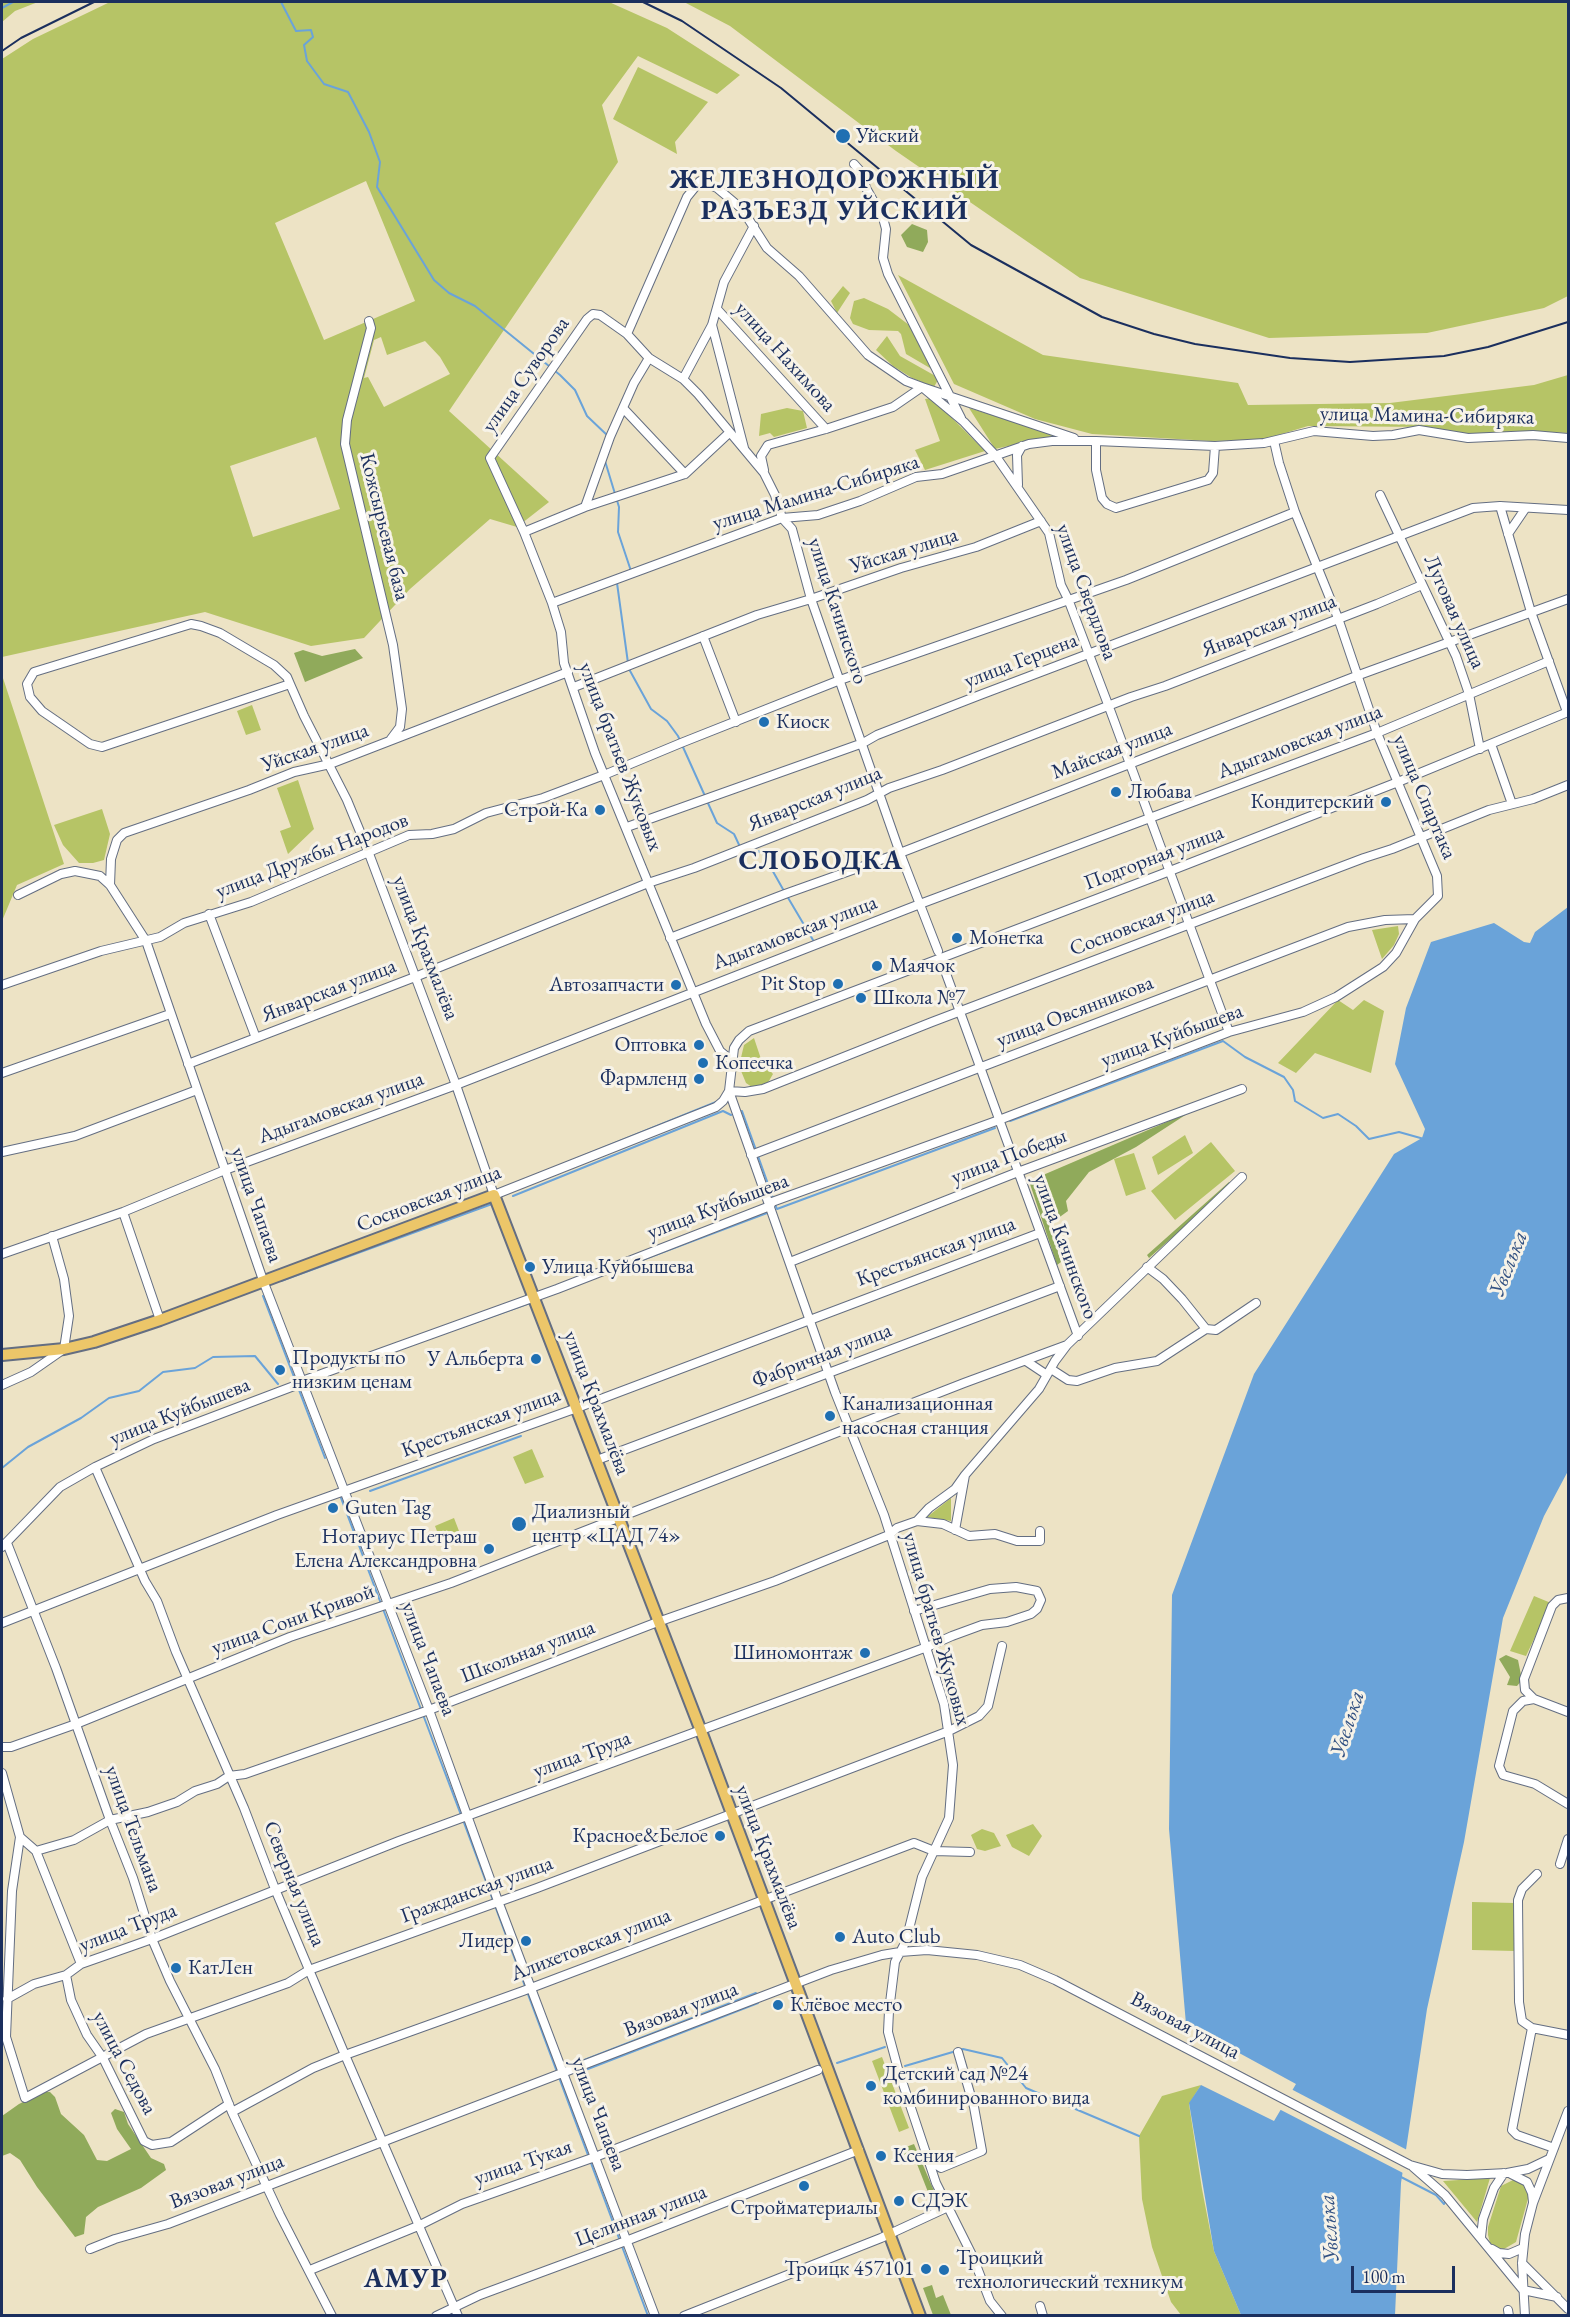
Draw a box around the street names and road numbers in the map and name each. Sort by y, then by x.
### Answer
street label: улица Нахимова [729,297,841,417]
street label: улица Суворова [477,312,575,438]
street label: улица Мамина-Сибиряка [1320,402,1534,430]
street label: улица Мамина-Сибиряка [710,450,922,536]
street label: Кожсырьевая база [353,451,415,603]
street label: улица Свердлова [1050,521,1122,663]
street label: Уйская улица [847,523,961,579]
street label: улица Качинского [801,535,873,687]
street label: Луговая улица [1418,551,1490,673]
street label: Январская улица [1198,589,1340,663]
street label: улица Герцена [961,628,1081,694]
street label: улица братьев Жуковых [572,659,668,855]
street label: Адыгамовская улица [1214,699,1386,785]
street label: Майская улица [1048,716,1176,786]
street label: Уйская улица [258,718,372,778]
street label: улица Спартака [1386,731,1462,863]
street label: Январская улица [744,761,886,837]
street label: улица Дружбы Народов [212,808,412,904]
street label: Подгорная улица [1081,820,1227,896]
street label: улица Крахмалёва [386,872,464,1024]
street label: Сосновская улица [1066,884,1218,962]
street label: Адыгамовская улица [709,890,881,976]
street label: Январская улица [258,954,400,1028]
street label: улица Овсянникова [993,970,1157,1054]
street label: улица Куйбышева [1098,999,1246,1073]
street label: Адыгамовская улица [255,1066,427,1150]
street label: улица Победы [948,1123,1070,1191]
street label: улица Чапаева [225,1144,287,1266]
street label: Сосновская улица [353,1160,505,1238]
street label: улица Куйбышева [644,1168,792,1246]
street label: улица Качинского [1027,1171,1103,1323]
street label: Крестьянская улица [853,1211,1019,1293]
street label: Фабричная улица [749,1318,895,1394]
street label: улица Крахмалёва [557,1327,635,1479]
street label: улица Куйбышева [106,1372,254,1452]
street label: Крестьянская улица [398,1382,564,1464]
street label: улица братьев Жуковых [896,1529,976,1729]
street label: улица Сони Кривой [208,1579,378,1661]
street label: улица Чапаева [395,1598,461,1720]
street label: Школьная улица [457,1615,599,1689]
street label: улица Труда [530,1726,634,1784]
street label: улица Тельмана [98,1762,168,1896]
street label: улица Крахмалёва [729,1781,807,1933]
street label: Северная улица [257,1818,331,1950]
street label: Гражданская улица [398,1851,556,1929]
street label: улица Труда [76,1898,180,1958]
street label: Алихетовская улица [507,1903,675,1987]
street label: Вязовая улица [620,1977,742,2043]
street label: Вязовая улица [1126,1987,1244,2065]
street label: улица Седова [86,2007,162,2119]
street label: улица Чапаева [565,2053,631,2175]
street label: улица Тукая [471,2135,575,2191]
street label: Вязовая улица [166,2149,288,2215]
street label: Целинная улица [572,2179,710,2253]

